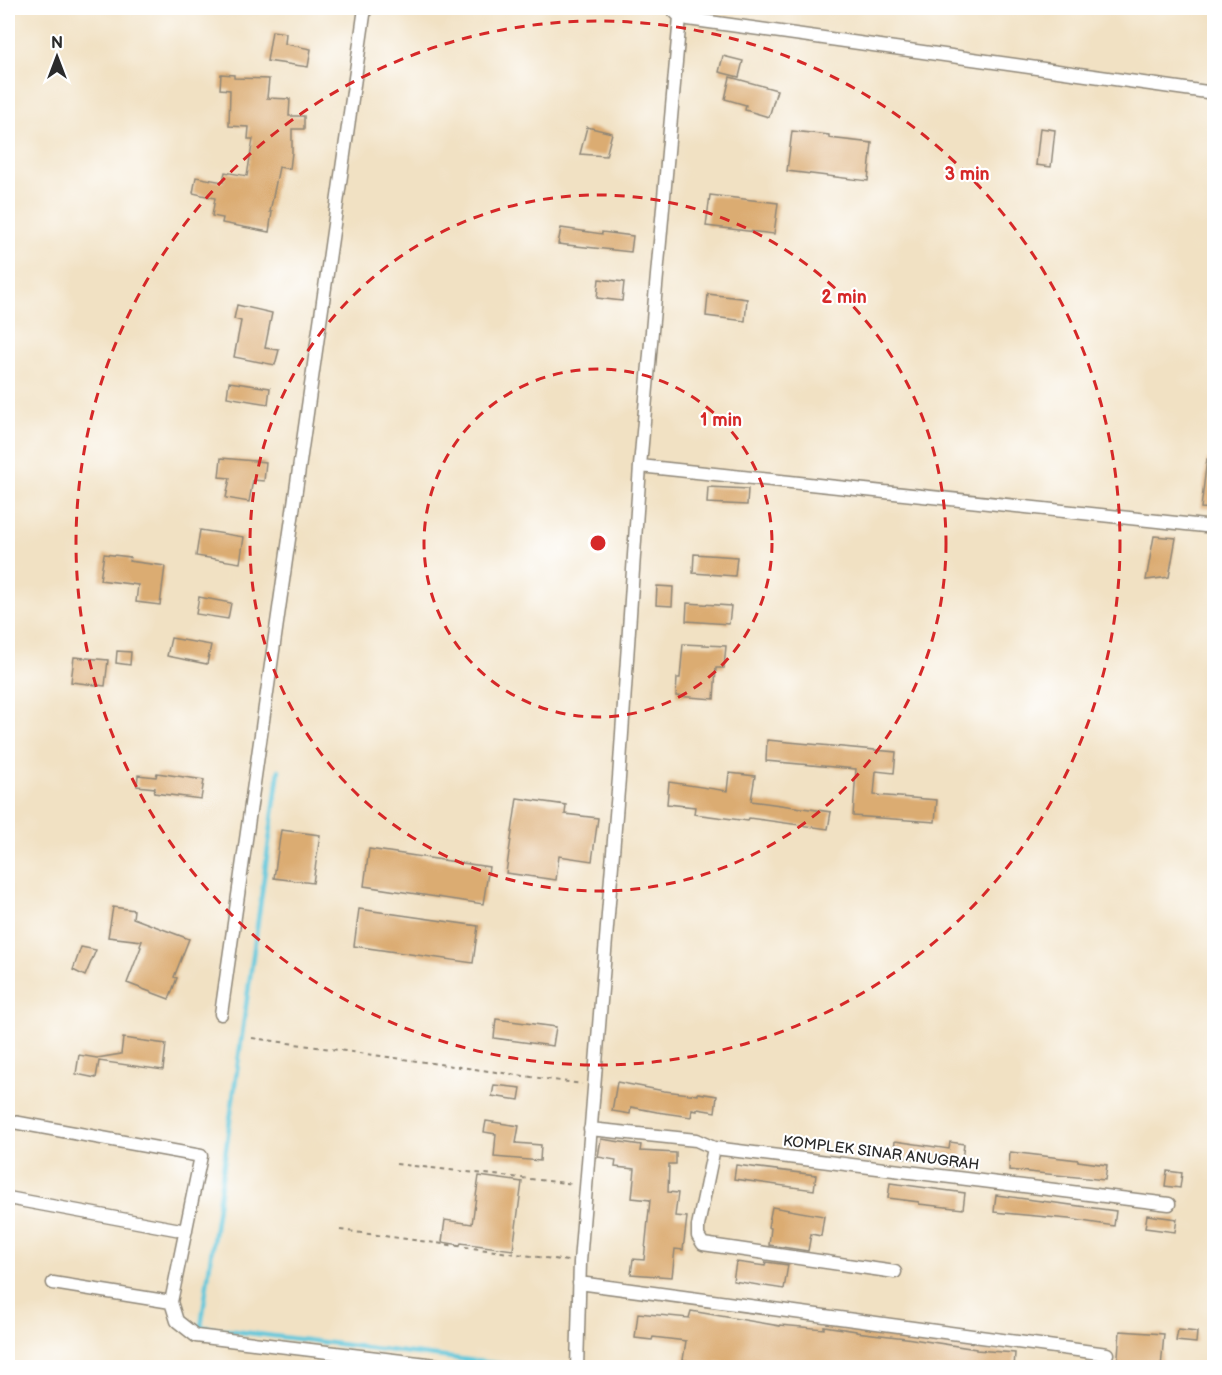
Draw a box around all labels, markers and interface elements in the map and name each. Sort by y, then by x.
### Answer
north arrow [27,27,87,87]
text: N [51,34,63,53]
text: 3 min [944,164,990,185]
text: 2 min [821,287,867,308]
text: 1 min [700,410,742,431]
centre of rings [588,533,608,553]
street label: KOMPLEK SINAR ANUGRAH [782,1132,980,1174]

